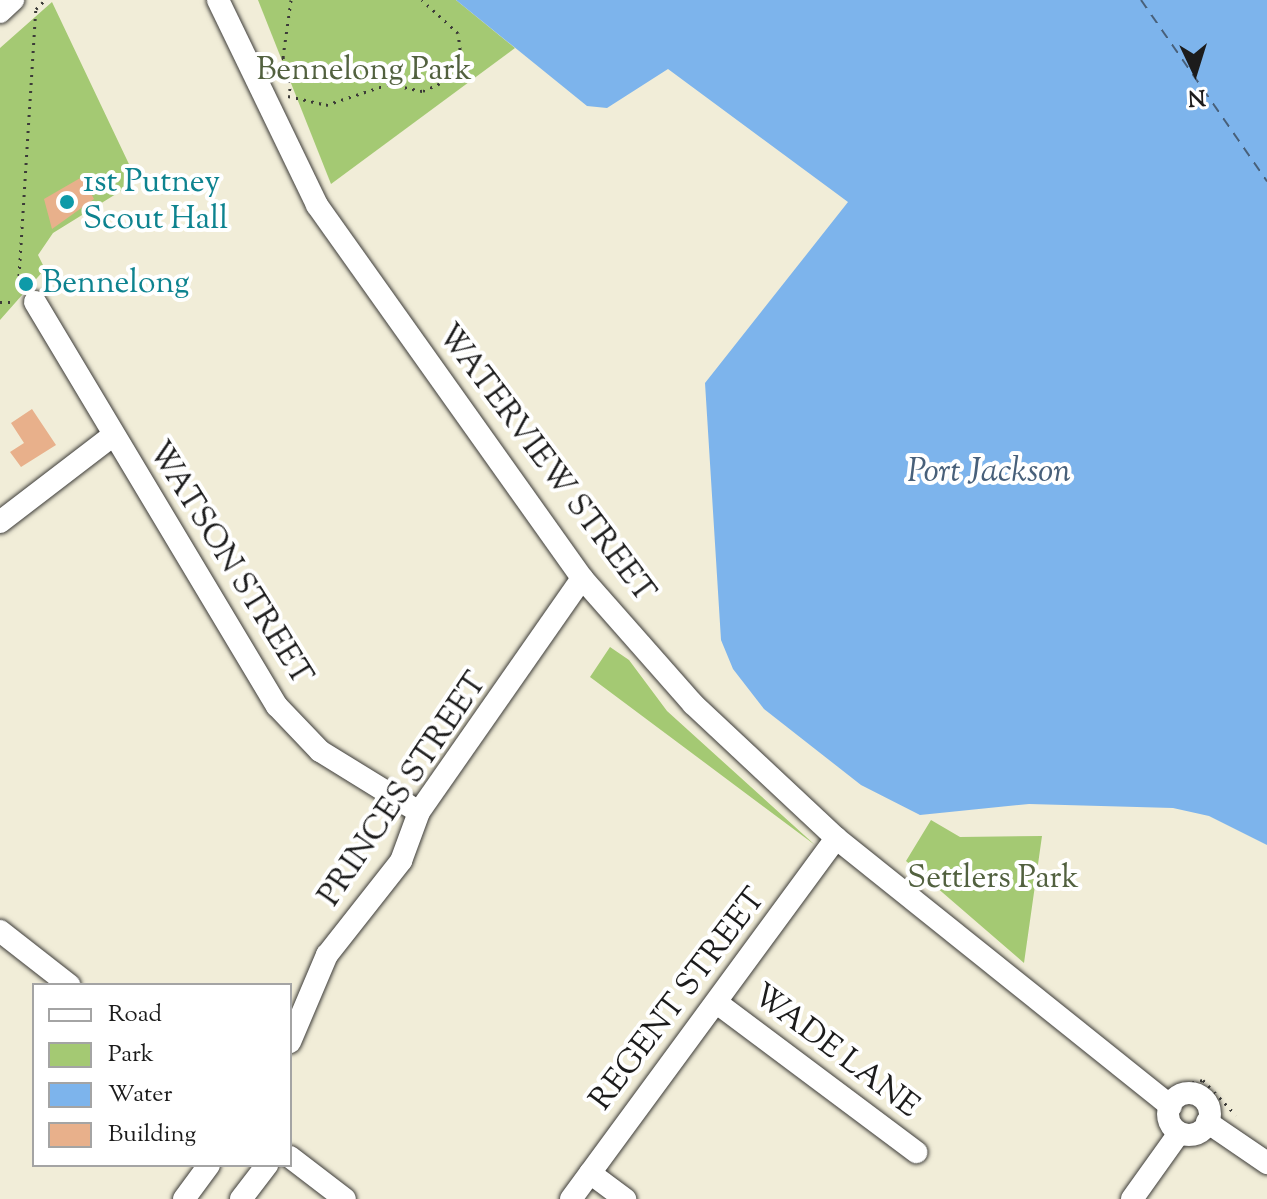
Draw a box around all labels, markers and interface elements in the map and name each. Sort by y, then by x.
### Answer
north arrow [1155,32,1235,112]
park label: Bennelong Park [256,52,472,90]
text: N [1187,79,1207,113]
place label: 1st Putney Scout Hall [83,165,228,240]
marker: 1st Putney Scout Hall [58,193,76,211]
place label: Bennelong [42,265,190,303]
marker: Bennelong [17,275,35,293]
street label: WATERVIEW STREET [428,317,662,611]
street label: WATSON STREET [138,435,320,693]
water label: Port Jackson [907,453,1071,493]
street label: PRINCES STREET [312,666,496,914]
park label: Settlers Park [907,860,1079,898]
street label: REGENT STREET [583,881,775,1119]
street label: WADE LANE [744,977,926,1127]
legend [32,983,292,1167]
text: Road [108,998,162,1032]
text: Park [108,1038,154,1072]
text: Water [108,1078,172,1112]
text: Building [108,1118,196,1152]

